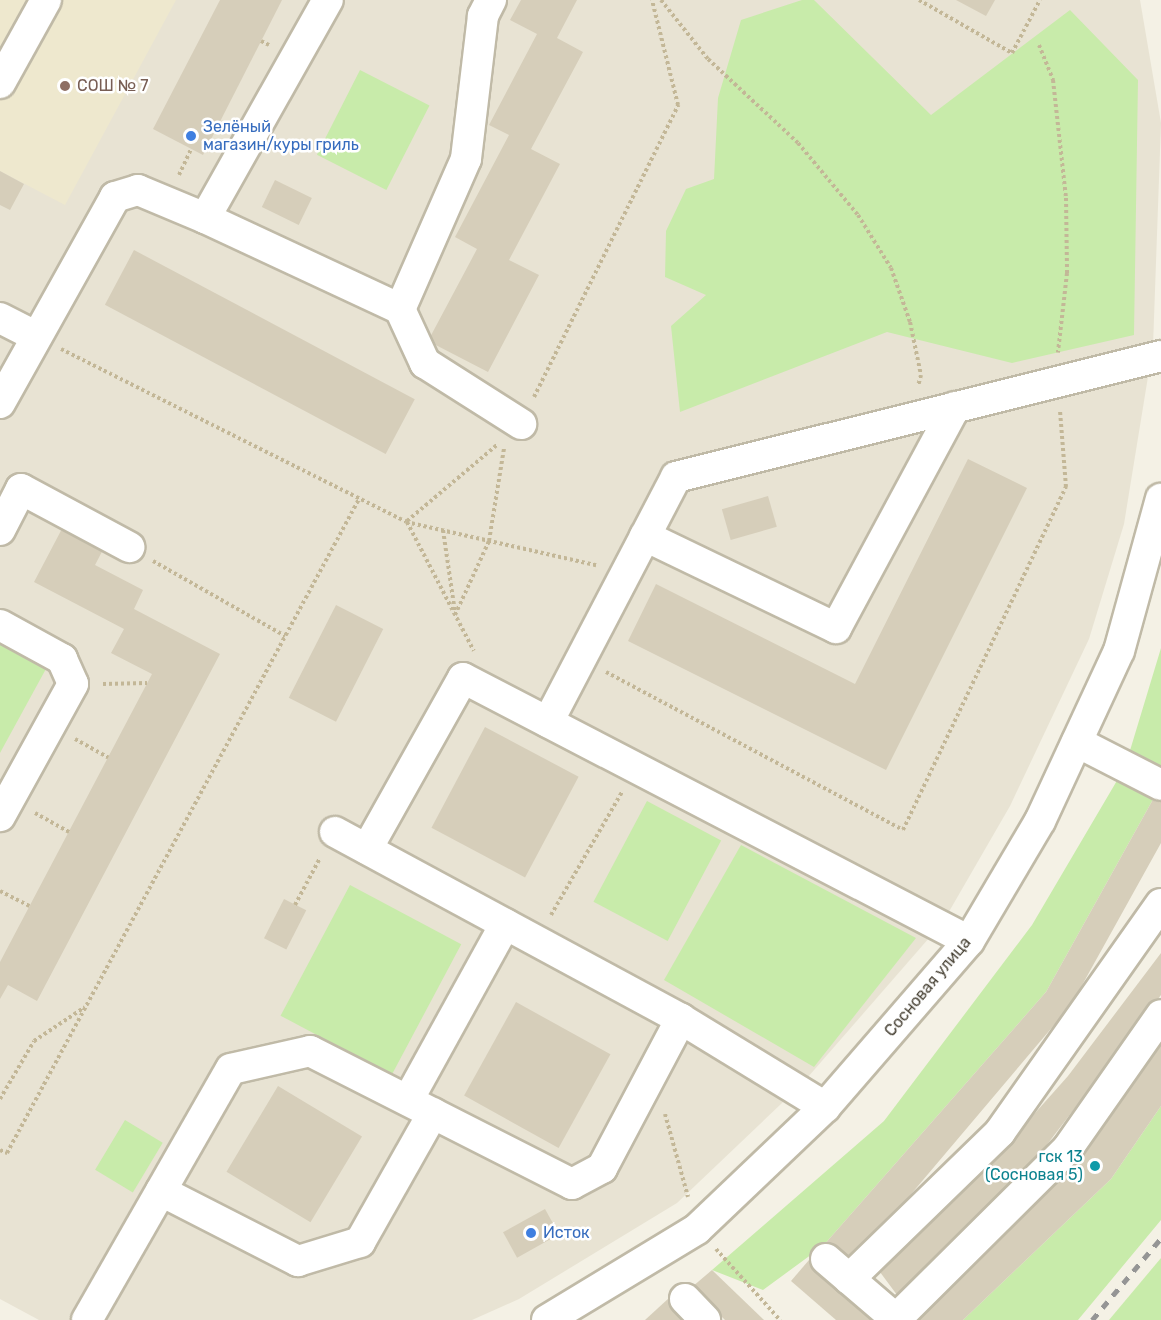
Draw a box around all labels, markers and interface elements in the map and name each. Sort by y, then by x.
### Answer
place label: СОШ № 7 [77,76,148,96]
marker: СОШ № 7 [58,79,72,93]
place label: Зелёный магазин/куры гриль [203,117,359,155]
marker: Зелёный магазин/куры гриль [184,129,198,143]
street label: Сосновая улица [881,933,975,1041]
place label: гск 13 (Сосновая 5) [985,1147,1083,1185]
marker: гск 13 (Сосновая 5) [1088,1159,1102,1173]
place label: Исток [543,1223,590,1243]
marker: Исток [524,1226,538,1240]

